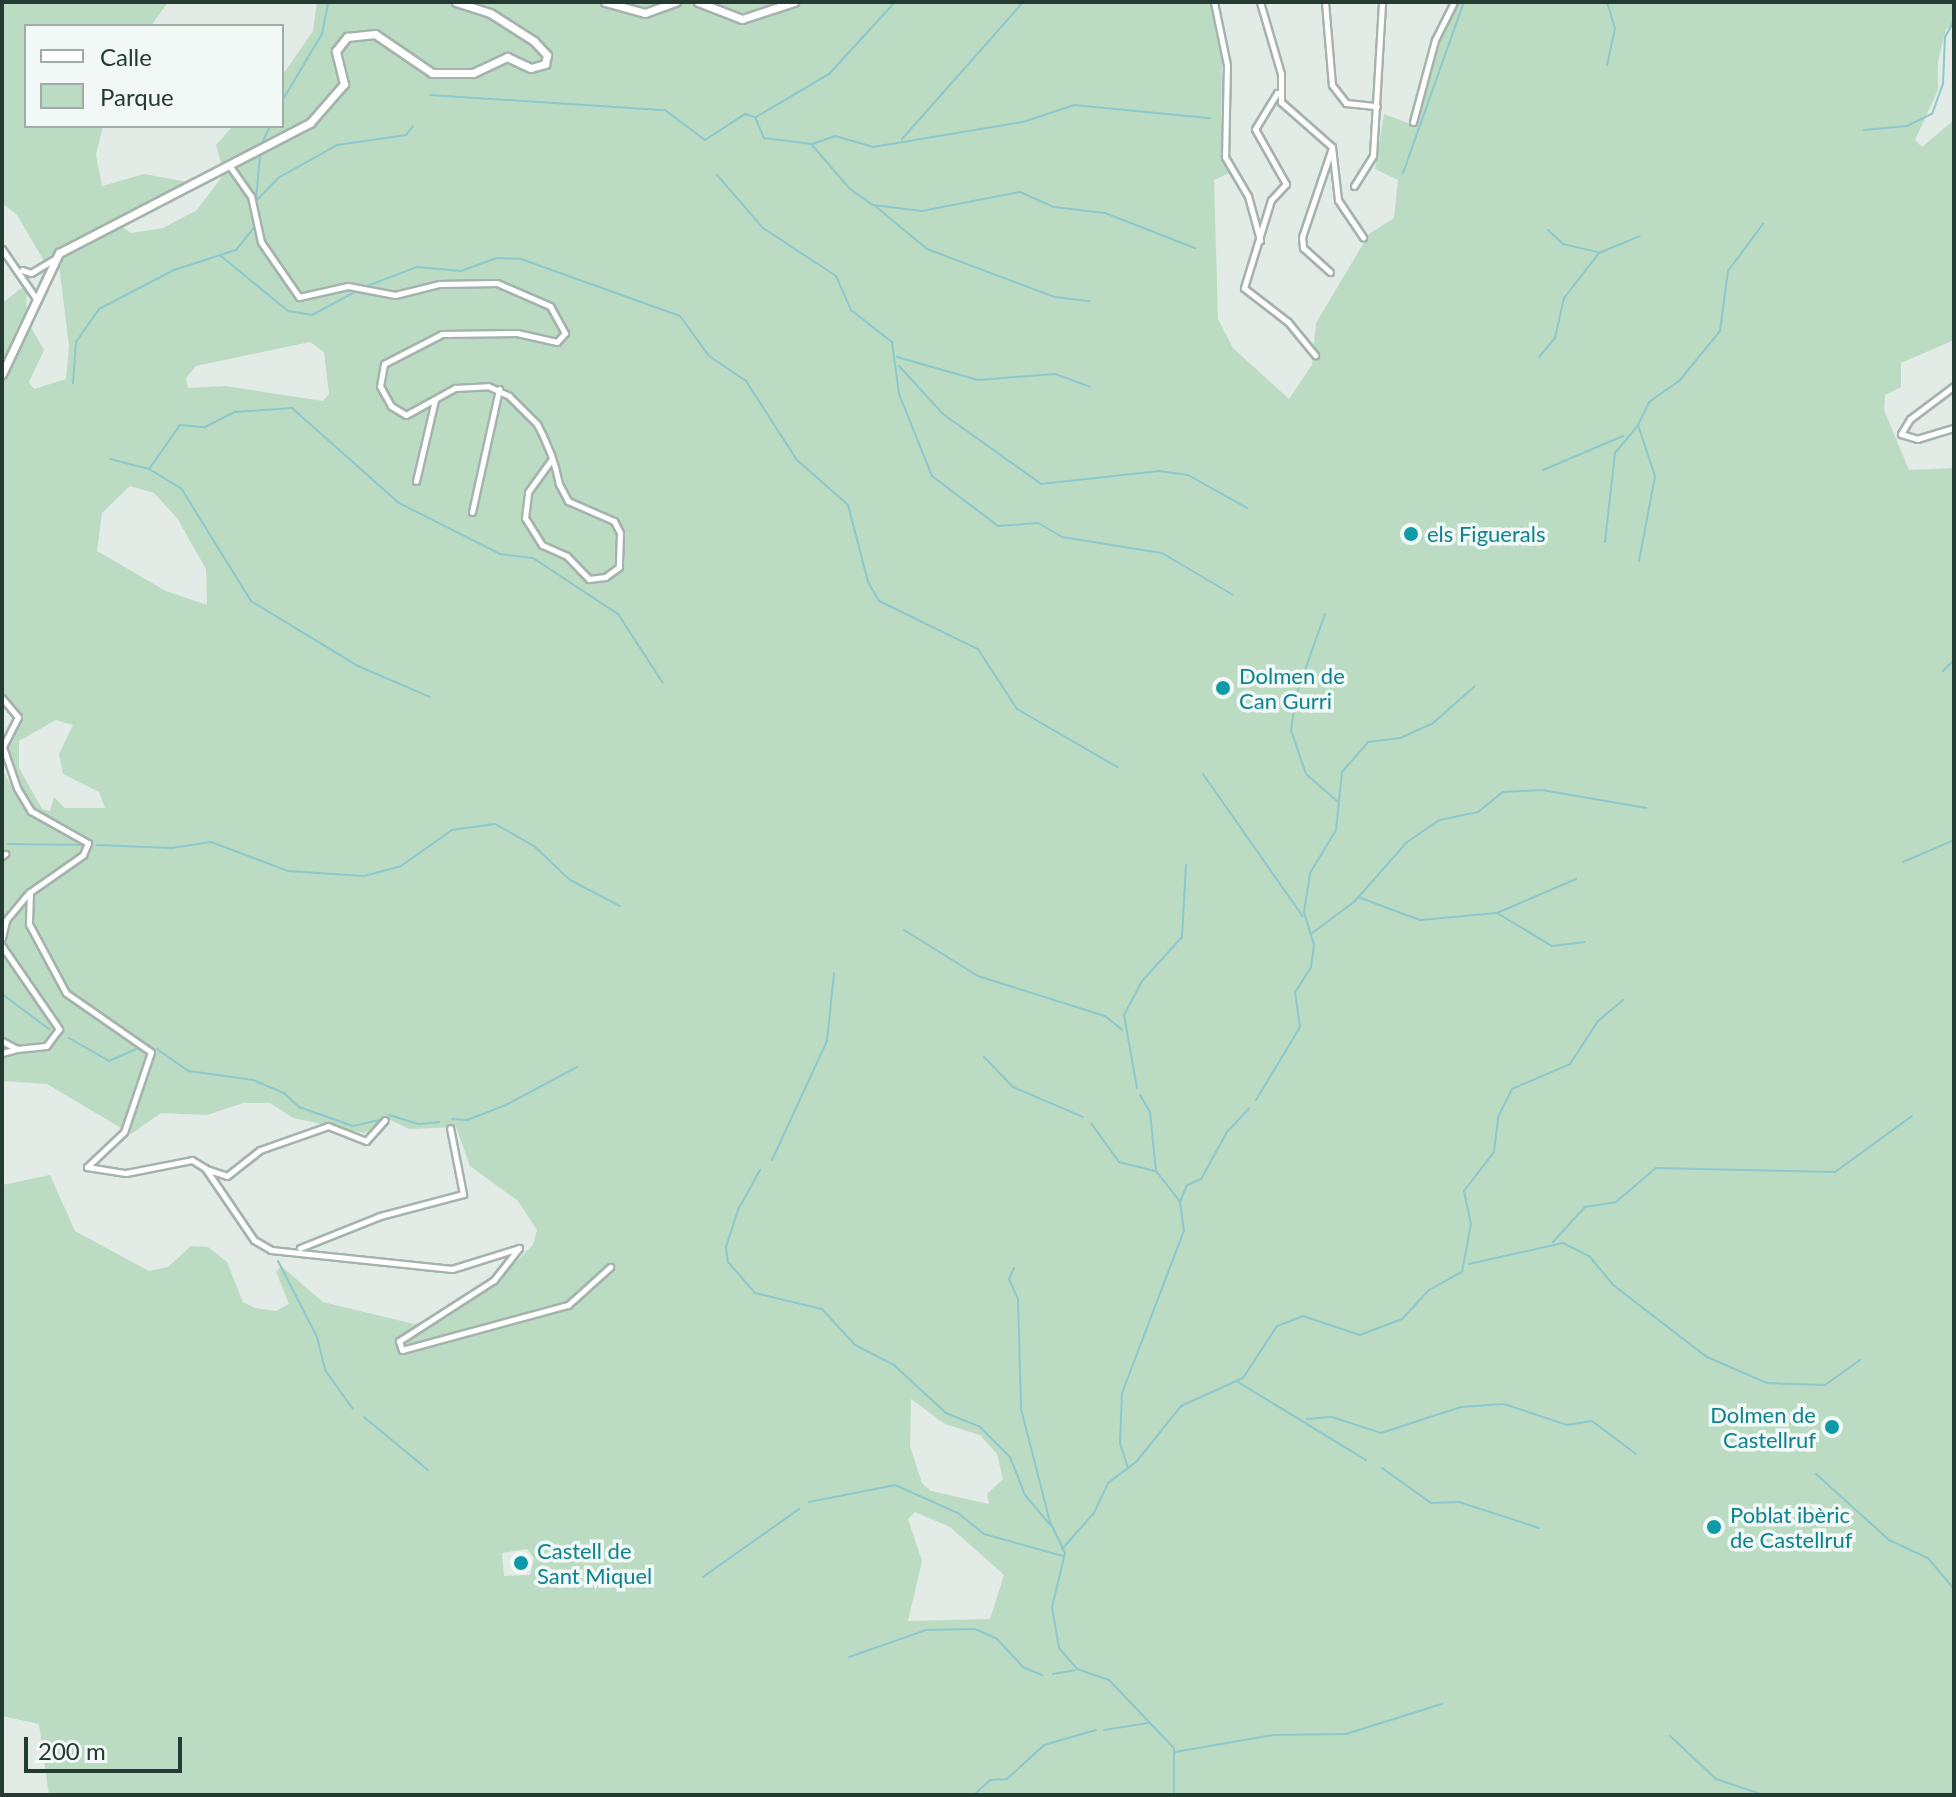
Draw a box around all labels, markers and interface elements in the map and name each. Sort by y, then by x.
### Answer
legend [24,24,284,128]
text: Calle [100,42,152,71]
text: Parque [100,82,174,111]
place label: els Figuerals [1427,521,1545,547]
marker: els Figuerals [1402,525,1420,543]
place label: Dolmen de Can Gurri [1239,662,1345,714]
marker: Dolmen de Can Gurri [1214,679,1232,697]
place label: Dolmen de Castellruf [1710,1401,1816,1452]
marker: Dolmen de Castellruf [1823,1418,1841,1436]
place label: Poblat ibèric de Castellruf [1730,1501,1853,1552]
marker: Poblat ibèric de Castellruf [1705,1518,1723,1536]
place label: Castell de Sant Miquel [537,1537,652,1588]
marker: Castell de Sant Miquel [512,1554,530,1572]
scale bar [28,1721,186,1771]
text: 200 m [38,1736,106,1765]

